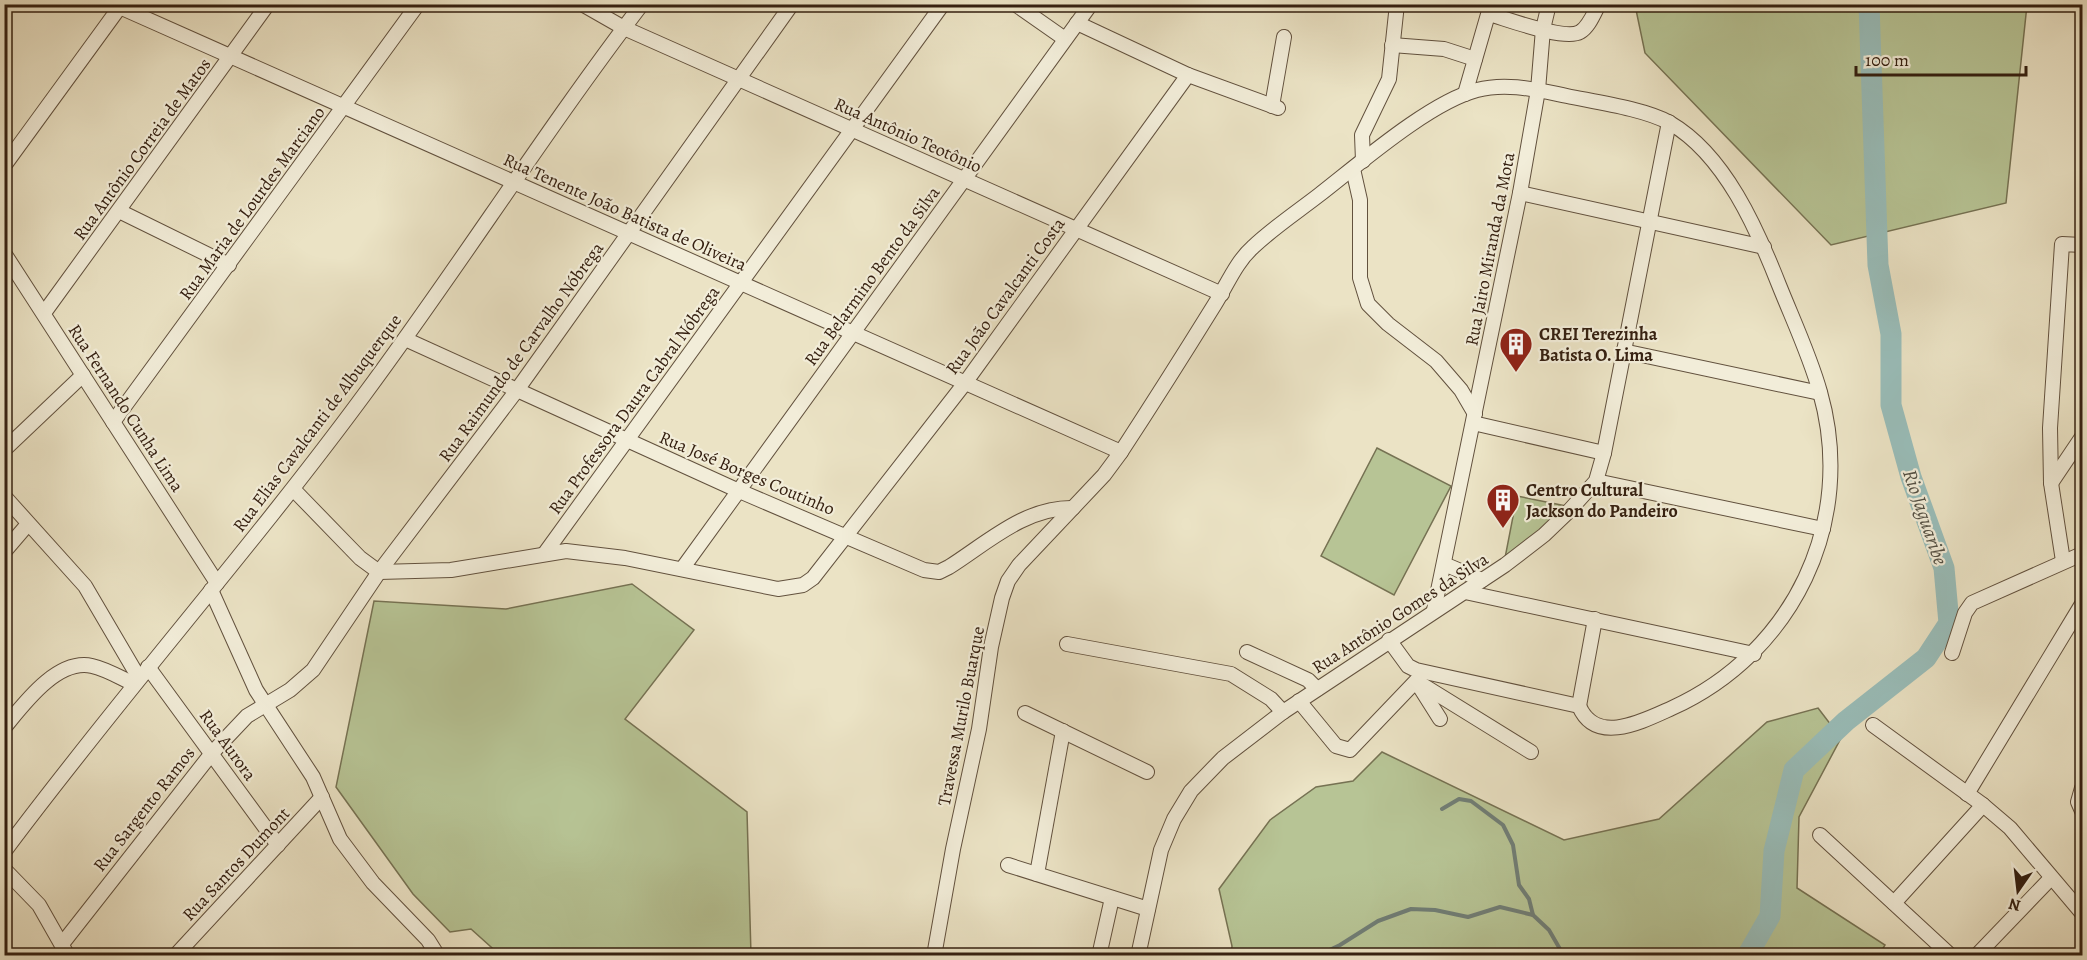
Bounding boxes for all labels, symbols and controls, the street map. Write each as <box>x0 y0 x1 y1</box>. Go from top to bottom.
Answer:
scale bar <box>1856 39 2026 77</box>
text: 100 m <box>1865 48 1909 72</box>
street label: Rua Antônio Correia de Matos <box>68 53 216 245</box>
street label: Rua Antônio Teotônio <box>830 92 986 178</box>
street label: Rua Maria de Lourdes Marciano <box>174 101 330 305</box>
street label: Rua Tenente João Batista de Oliveira <box>500 147 751 277</box>
street label: Rua Jairo Miranda da Mota <box>1459 150 1521 348</box>
street label: Rua Belarmino Bento da Silva <box>799 181 946 371</box>
street label: Rua João Cavalcanti Costa <box>940 212 1071 379</box>
street label: Rua Raimundo de Carvalho Nóbrega <box>433 237 609 467</box>
street label: Rua Professora Daura Cabral Nóbrega <box>543 280 726 519</box>
street label: Rua Elias Cavalcanti de Albuquerque <box>227 309 407 537</box>
street label: Rua Fernando Cunha Lima <box>63 319 190 497</box>
place label: CREI Terezinha Batista O. Lima <box>1539 322 1658 367</box>
building icon: CREI Terezinha Batista O. Lima <box>1498 326 1534 373</box>
street label: Rua José Borges Coutinho <box>656 425 838 521</box>
water label: Rio Jaguaribe <box>1896 466 1954 568</box>
place label: Centro Cultural Jackson do Pandeiro <box>1526 478 1678 523</box>
building icon: Centro Cultural Jackson do Pandeiro <box>1485 482 1521 529</box>
street label: Rua Antônio Gomes da Silva <box>1307 547 1493 679</box>
street label: Travessa Murilo Buarque <box>932 624 990 808</box>
street label: Rua Aurora <box>194 704 262 786</box>
street label: Rua Sargento Ramos <box>88 742 200 876</box>
street label: Rua Santos Dumont <box>177 802 295 926</box>
north arrow <box>1988 861 2048 921</box>
text: N <box>2006 892 2023 917</box>

